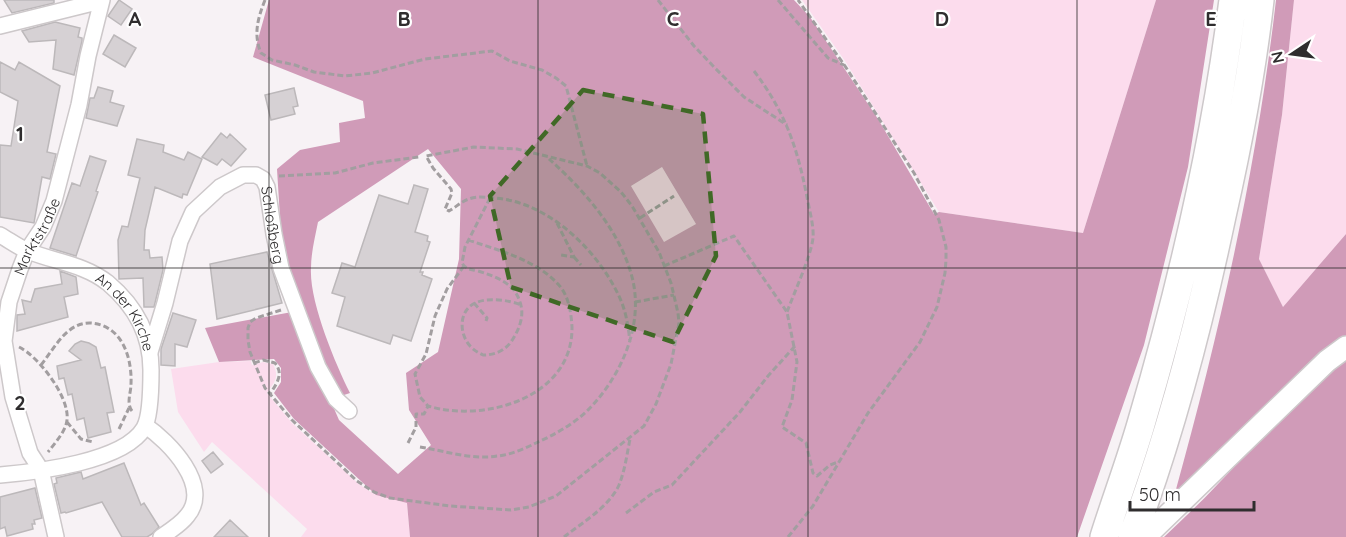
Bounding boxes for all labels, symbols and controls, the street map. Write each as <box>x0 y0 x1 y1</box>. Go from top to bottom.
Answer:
text: A <box>129 6 142 31</box>
text: B <box>397 6 411 31</box>
text: C <box>667 6 680 31</box>
text: D <box>935 6 949 31</box>
text: E <box>1205 6 1217 31</box>
north arrow <box>1262 24 1322 84</box>
text: N <box>1266 49 1288 65</box>
text: 1 <box>16 121 24 146</box>
street label: Schloßberg <box>257 185 289 266</box>
street label: Marktstraße <box>9 195 64 278</box>
street label: An der Kirche <box>92 268 159 353</box>
text: 2 <box>14 390 26 415</box>
scale bar <box>1130 474 1254 512</box>
text: 50 m <box>1139 483 1181 506</box>

